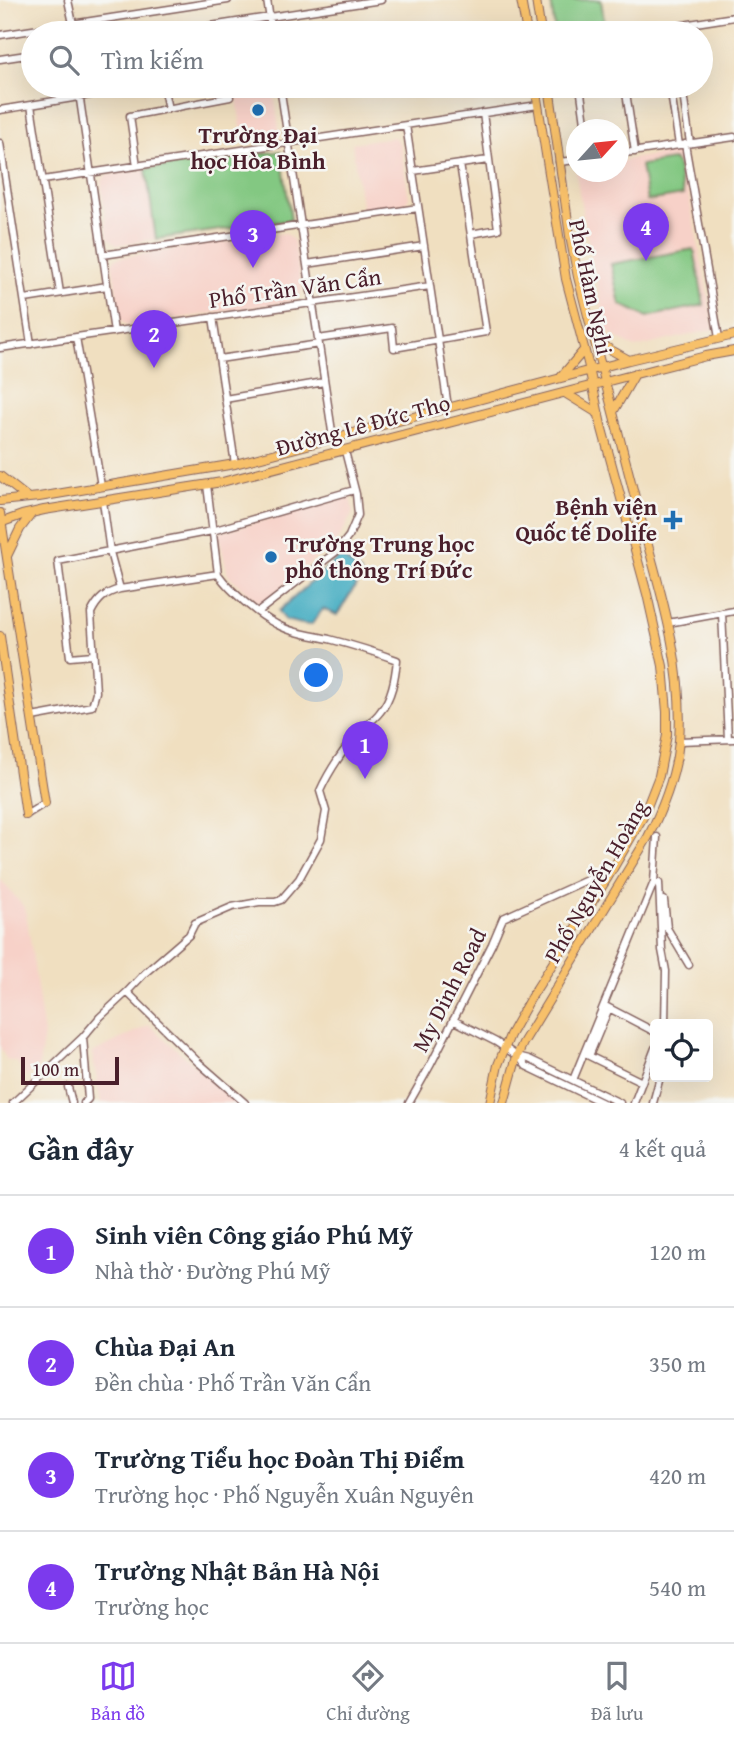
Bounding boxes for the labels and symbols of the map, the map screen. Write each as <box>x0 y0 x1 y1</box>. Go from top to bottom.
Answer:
marker: Trường Đại học Hòa Bình <box>250 102 266 118</box>
place label: Trường Đại học Hòa Bình <box>190 118 326 177</box>
north arrow <box>566 119 629 182</box>
pin: 4 <box>623 203 669 261</box>
pin: 3 <box>230 210 276 268</box>
street label: Phố Hàm Nghi <box>561 216 622 358</box>
street label: Phố Trần Văn Cẩn <box>207 259 383 316</box>
pin: 2 <box>131 310 177 368</box>
street label: Đường Lê Đức Thọ <box>272 385 454 464</box>
place label: Bệnh viện Quốc tế Dolife <box>516 490 657 549</box>
marker: Bệnh viện Quốc tế Dolife <box>663 510 683 530</box>
place label: Trường Trung học phổ thông Trí Đức <box>285 527 475 586</box>
marker: Trường Trung học phổ thông Trí Đức <box>263 549 279 565</box>
your location <box>299 658 333 692</box>
pin: 1 <box>342 721 388 779</box>
street label: Phố Nguyễn Hoàng <box>535 793 656 968</box>
street label: My Dinh Road <box>403 922 494 1057</box>
scale bar <box>21 1054 119 1086</box>

